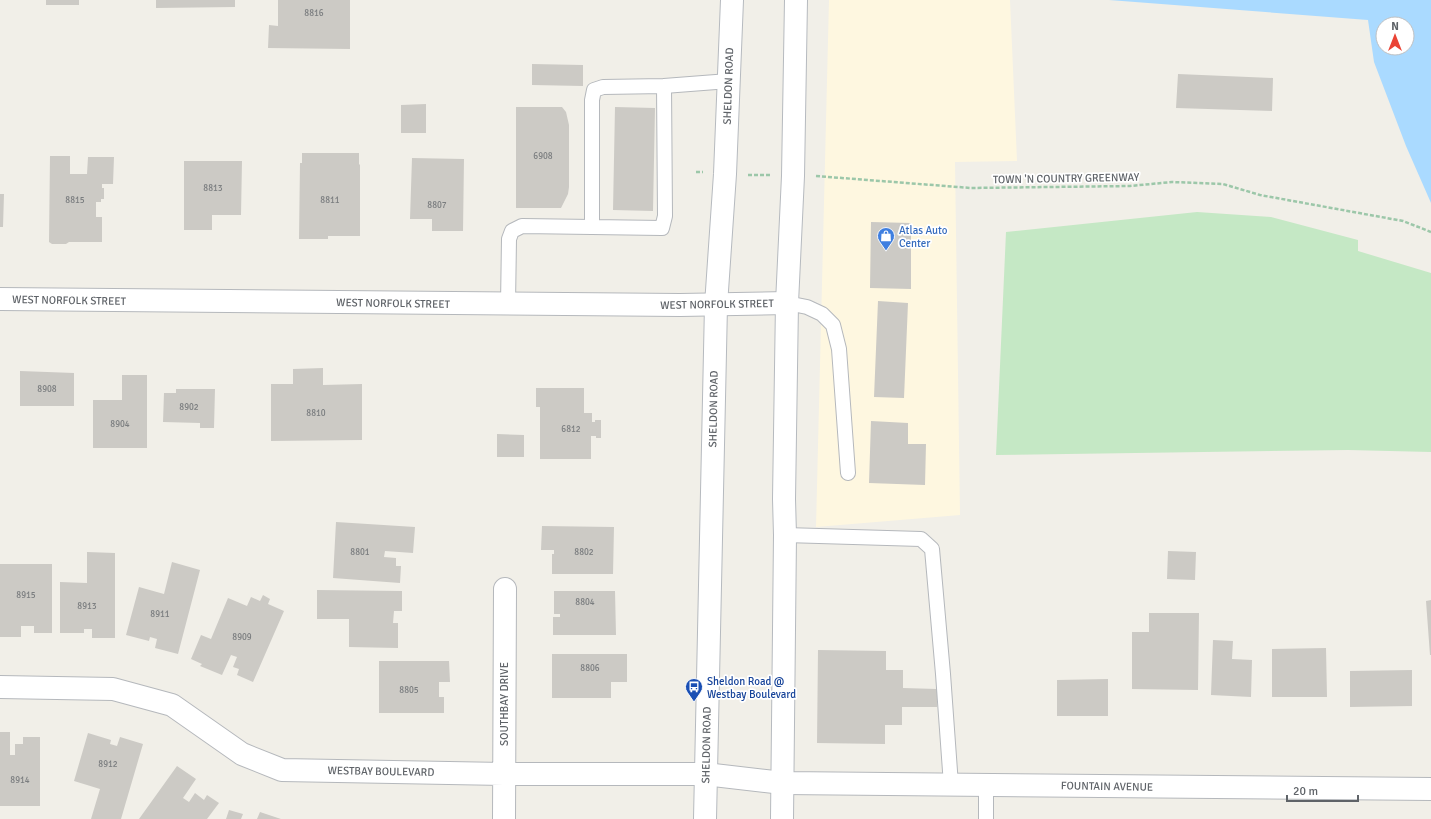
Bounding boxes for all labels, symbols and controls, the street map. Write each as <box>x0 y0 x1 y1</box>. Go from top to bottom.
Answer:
house number: 8816 <box>304 8 324 19</box>
north arrow <box>1375 16 1415 56</box>
text: N <box>1391 20 1399 33</box>
street label: SHELDON ROAD <box>721 47 736 125</box>
house number: 6908 <box>533 151 553 162</box>
street label: TOWN 'N COUNTRY GREENWAY <box>993 171 1140 186</box>
house number: 8813 <box>203 183 223 194</box>
house number: 8815 <box>65 195 85 206</box>
house number: 8811 <box>320 195 340 206</box>
house number: 8807 <box>427 200 447 211</box>
place label: Atlas Auto Center <box>899 224 948 250</box>
shop icon: Atlas Auto Center <box>876 226 896 251</box>
street label: WEST NORFOLK STREET <box>12 293 127 308</box>
street label: WEST NORFOLK STREET <box>336 296 451 311</box>
street label: WEST NORFOLK STREET <box>660 297 775 312</box>
street label: SHELDON ROAD <box>706 370 721 448</box>
house number: 8908 <box>37 384 57 395</box>
house number: 8902 <box>179 402 199 413</box>
house number: 8810 <box>306 408 326 419</box>
house number: 8904 <box>110 419 130 430</box>
house number: 6812 <box>561 424 581 435</box>
house number: 8801 <box>350 547 370 558</box>
house number: 8802 <box>574 547 594 558</box>
house number: 8915 <box>16 590 36 601</box>
house number: 8804 <box>575 597 595 608</box>
house number: 8913 <box>77 601 97 612</box>
house number: 8911 <box>150 609 170 620</box>
house number: 8909 <box>232 632 252 643</box>
street label: SOUTHBAY DRIVE <box>498 662 511 746</box>
house number: 8806 <box>580 663 600 674</box>
place label: Sheldon Road @ Westbay Boulevard <box>707 675 796 701</box>
bus stop icon: Sheldon Road @ Westbay Boulevard <box>684 677 704 702</box>
house number: 8805 <box>399 685 419 696</box>
street label: SHELDON ROAD <box>699 706 714 784</box>
house number: 8912 <box>98 759 118 770</box>
street label: WESTBAY BOULEVARD <box>327 764 435 779</box>
house number: 8914 <box>10 775 30 786</box>
scale bar <box>1287 777 1358 803</box>
street label: FOUNTAIN AVENUE <box>1061 779 1153 794</box>
text: 20 m <box>1293 784 1318 799</box>

